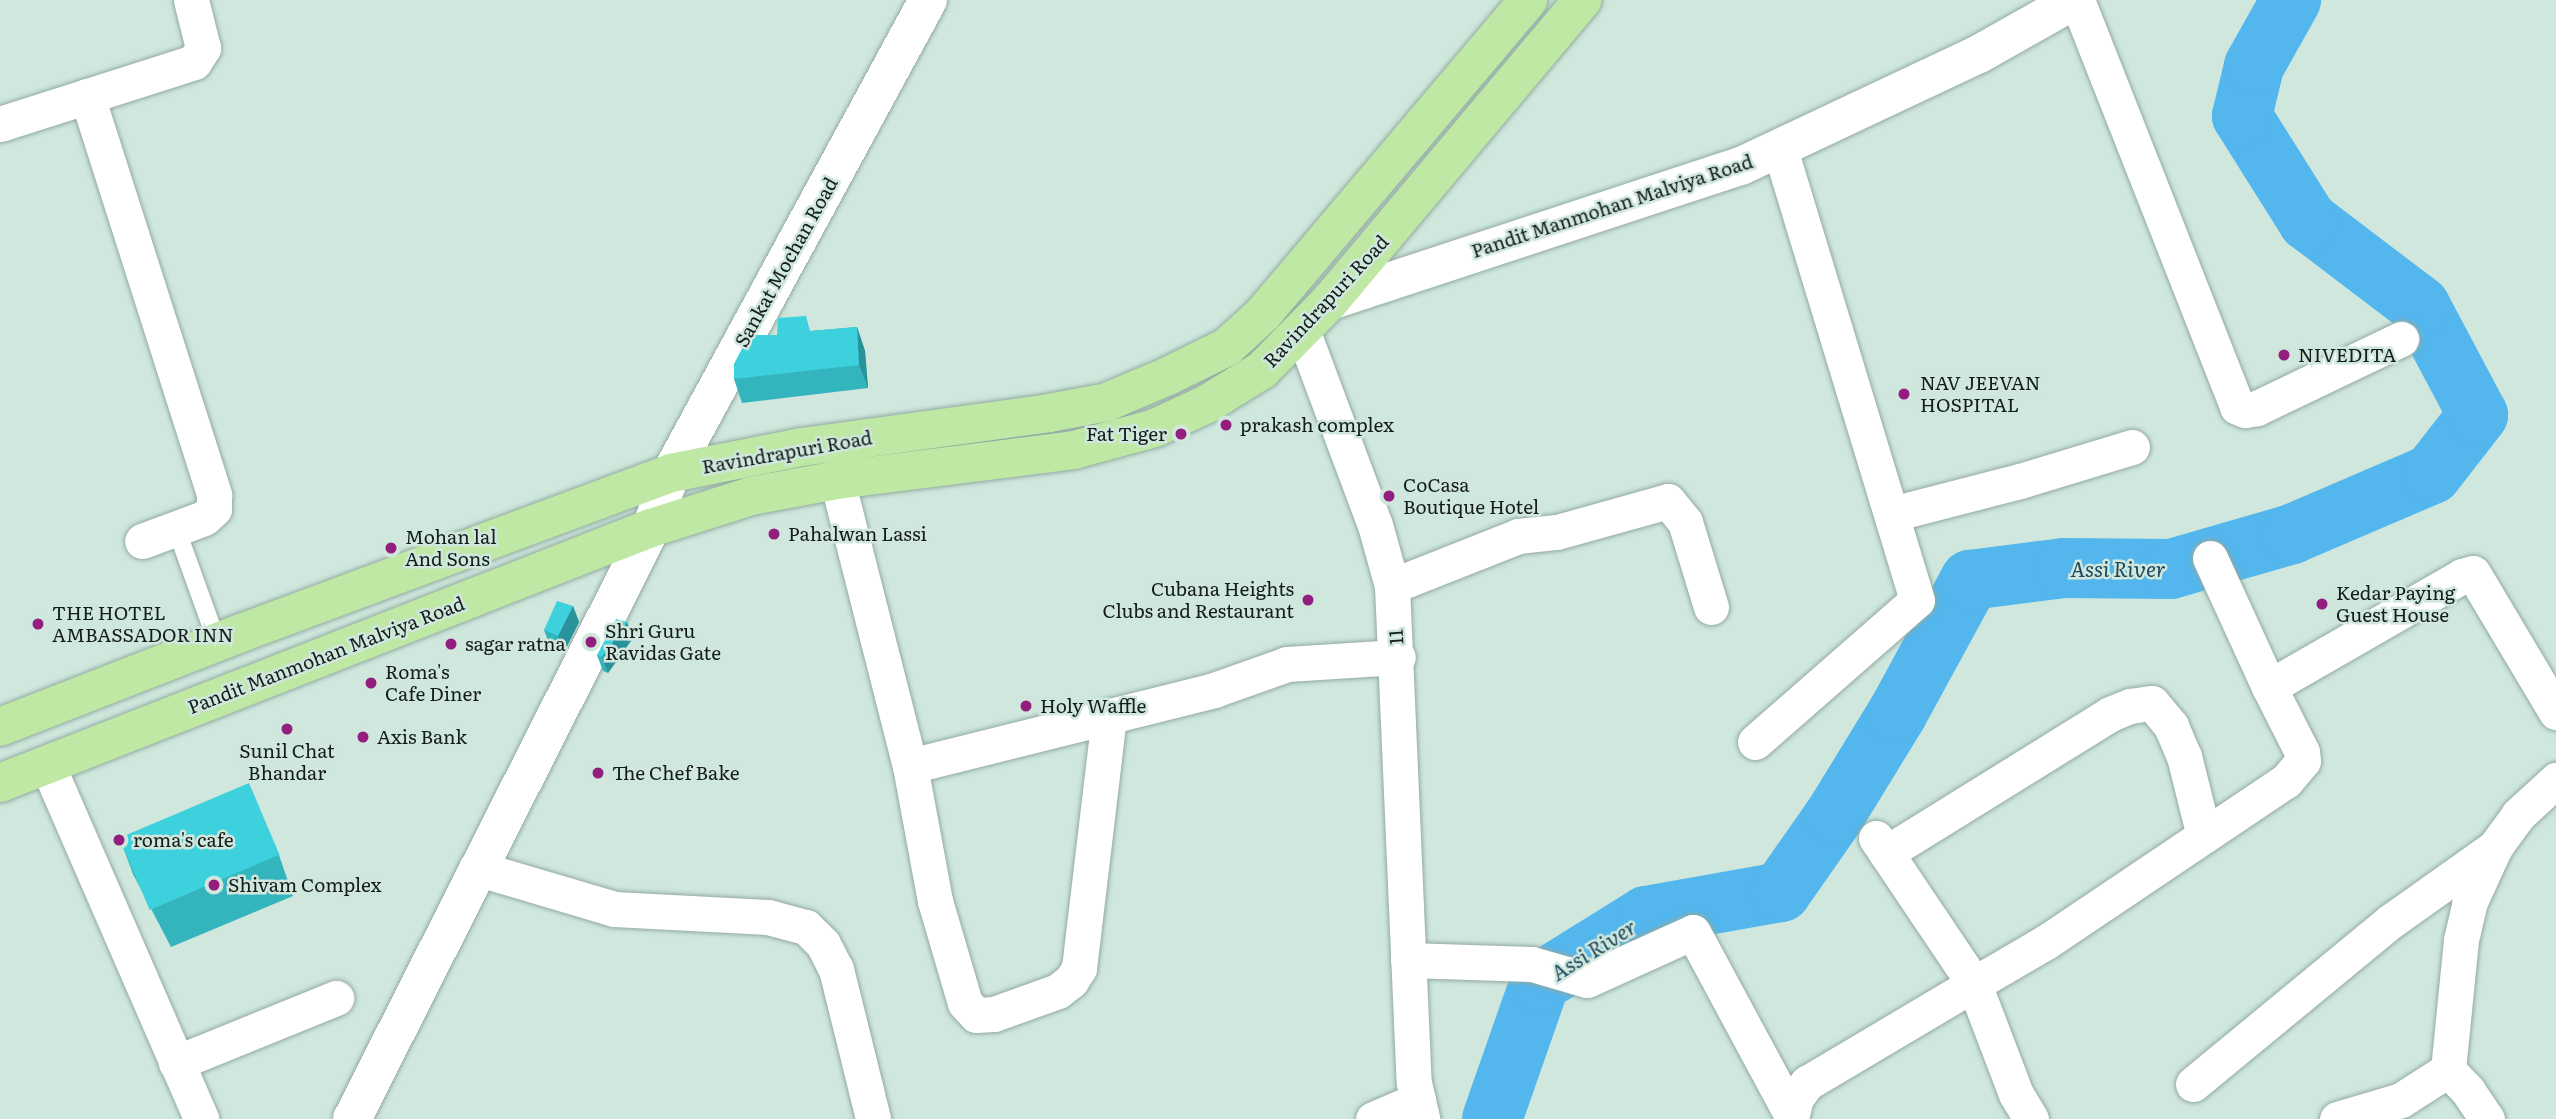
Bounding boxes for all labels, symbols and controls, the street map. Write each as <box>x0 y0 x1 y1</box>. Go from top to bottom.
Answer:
street label: Pandit Manmohan Malviya Road <box>1468 150 1756 262</box>
street label: Sankat Mochan Road <box>730 173 842 351</box>
street label: Ravindrapuri Road <box>1259 230 1393 372</box>
place label: NIVEDITA <box>2298 344 2396 366</box>
marker: NIVEDITA <box>2276 347 2292 363</box>
place label: NAV JEEVAN HOSPITAL <box>1920 372 2041 416</box>
marker: NAV JEEVAN HOSPITAL <box>1894 384 1914 404</box>
place label: prakash complex <box>1240 414 1394 436</box>
marker: prakash complex <box>1218 417 1234 433</box>
place label: Fat Tiger <box>1086 423 1167 445</box>
street label: Ravindrapuri Road <box>700 426 874 478</box>
marker: Fat Tiger <box>1173 426 1189 442</box>
place label: CoCasa Boutique Hotel <box>1403 474 1539 518</box>
marker: CoCasa Boutique Hotel <box>1381 488 1397 504</box>
place label: Pahalwan Lassi <box>788 523 927 545</box>
place label: Mohan lal And Sons <box>405 526 497 570</box>
marker: Pahalwan Lassi <box>766 526 782 542</box>
marker: Mohan lal And Sons <box>383 540 399 556</box>
water label: Assi River <box>2070 555 2166 581</box>
place label: Cubana Heights Clubs and Restaurant <box>1102 578 1294 622</box>
place label: Kedar Paying Guest House <box>2336 582 2455 626</box>
street label: Pandit Manmohan Malviya Road <box>184 592 468 718</box>
marker: Cubana Heights Clubs and Restaurant <box>1300 592 1316 608</box>
marker: Kedar Paying Guest House <box>2314 596 2330 612</box>
place label: THE HOTEL AMBASSADOR INN <box>52 602 234 646</box>
marker: THE HOTEL AMBASSADOR INN <box>30 616 46 632</box>
place label: Shri Guru Ravidas Gate <box>605 620 721 664</box>
street label: 11 <box>1384 628 1408 646</box>
place label: sagar ratna <box>465 633 566 655</box>
marker: Shri Guru Ravidas Gate <box>583 634 599 650</box>
marker: sagar ratna <box>443 636 459 652</box>
place label: Roma's Cafe Diner <box>385 661 481 705</box>
marker: Roma's Cafe Diner <box>363 675 379 691</box>
place label: Holy Waffle <box>1040 695 1146 717</box>
marker: Holy Waffle <box>1018 698 1034 714</box>
marker: Sunil Chat Bhandar <box>279 721 295 737</box>
place label: Axis Bank <box>377 726 467 748</box>
marker: Axis Bank <box>355 729 371 745</box>
place label: Sunil Chat Bhandar <box>239 740 335 784</box>
place label: The Chef Bake <box>612 762 740 784</box>
marker: The Chef Bake <box>590 765 606 781</box>
place label: roma's cafe <box>133 829 234 851</box>
marker: roma's cafe <box>111 832 127 848</box>
place label: Shivam Complex <box>228 874 382 896</box>
marker: Shivam Complex <box>206 877 222 893</box>
water label: Assi River <box>1546 913 1640 985</box>

